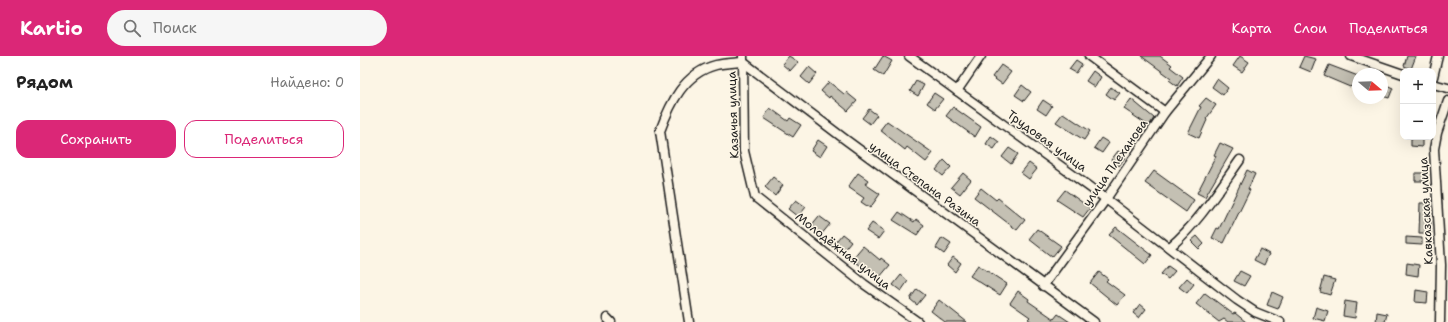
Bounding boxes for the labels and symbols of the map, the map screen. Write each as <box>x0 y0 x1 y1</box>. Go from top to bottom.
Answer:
north arrow <box>1352 68 1388 104</box>
street label: Казачья улица <box>723 70 743 159</box>
street label: Трудовая улица <box>1004 107 1091 176</box>
street label: улица Плеханова <box>1079 116 1152 210</box>
street label: улица Степана Разина <box>866 138 985 230</box>
street label: Кавказская улица <box>1415 156 1437 265</box>
street label: Молодёжная улица <box>792 209 894 294</box>

